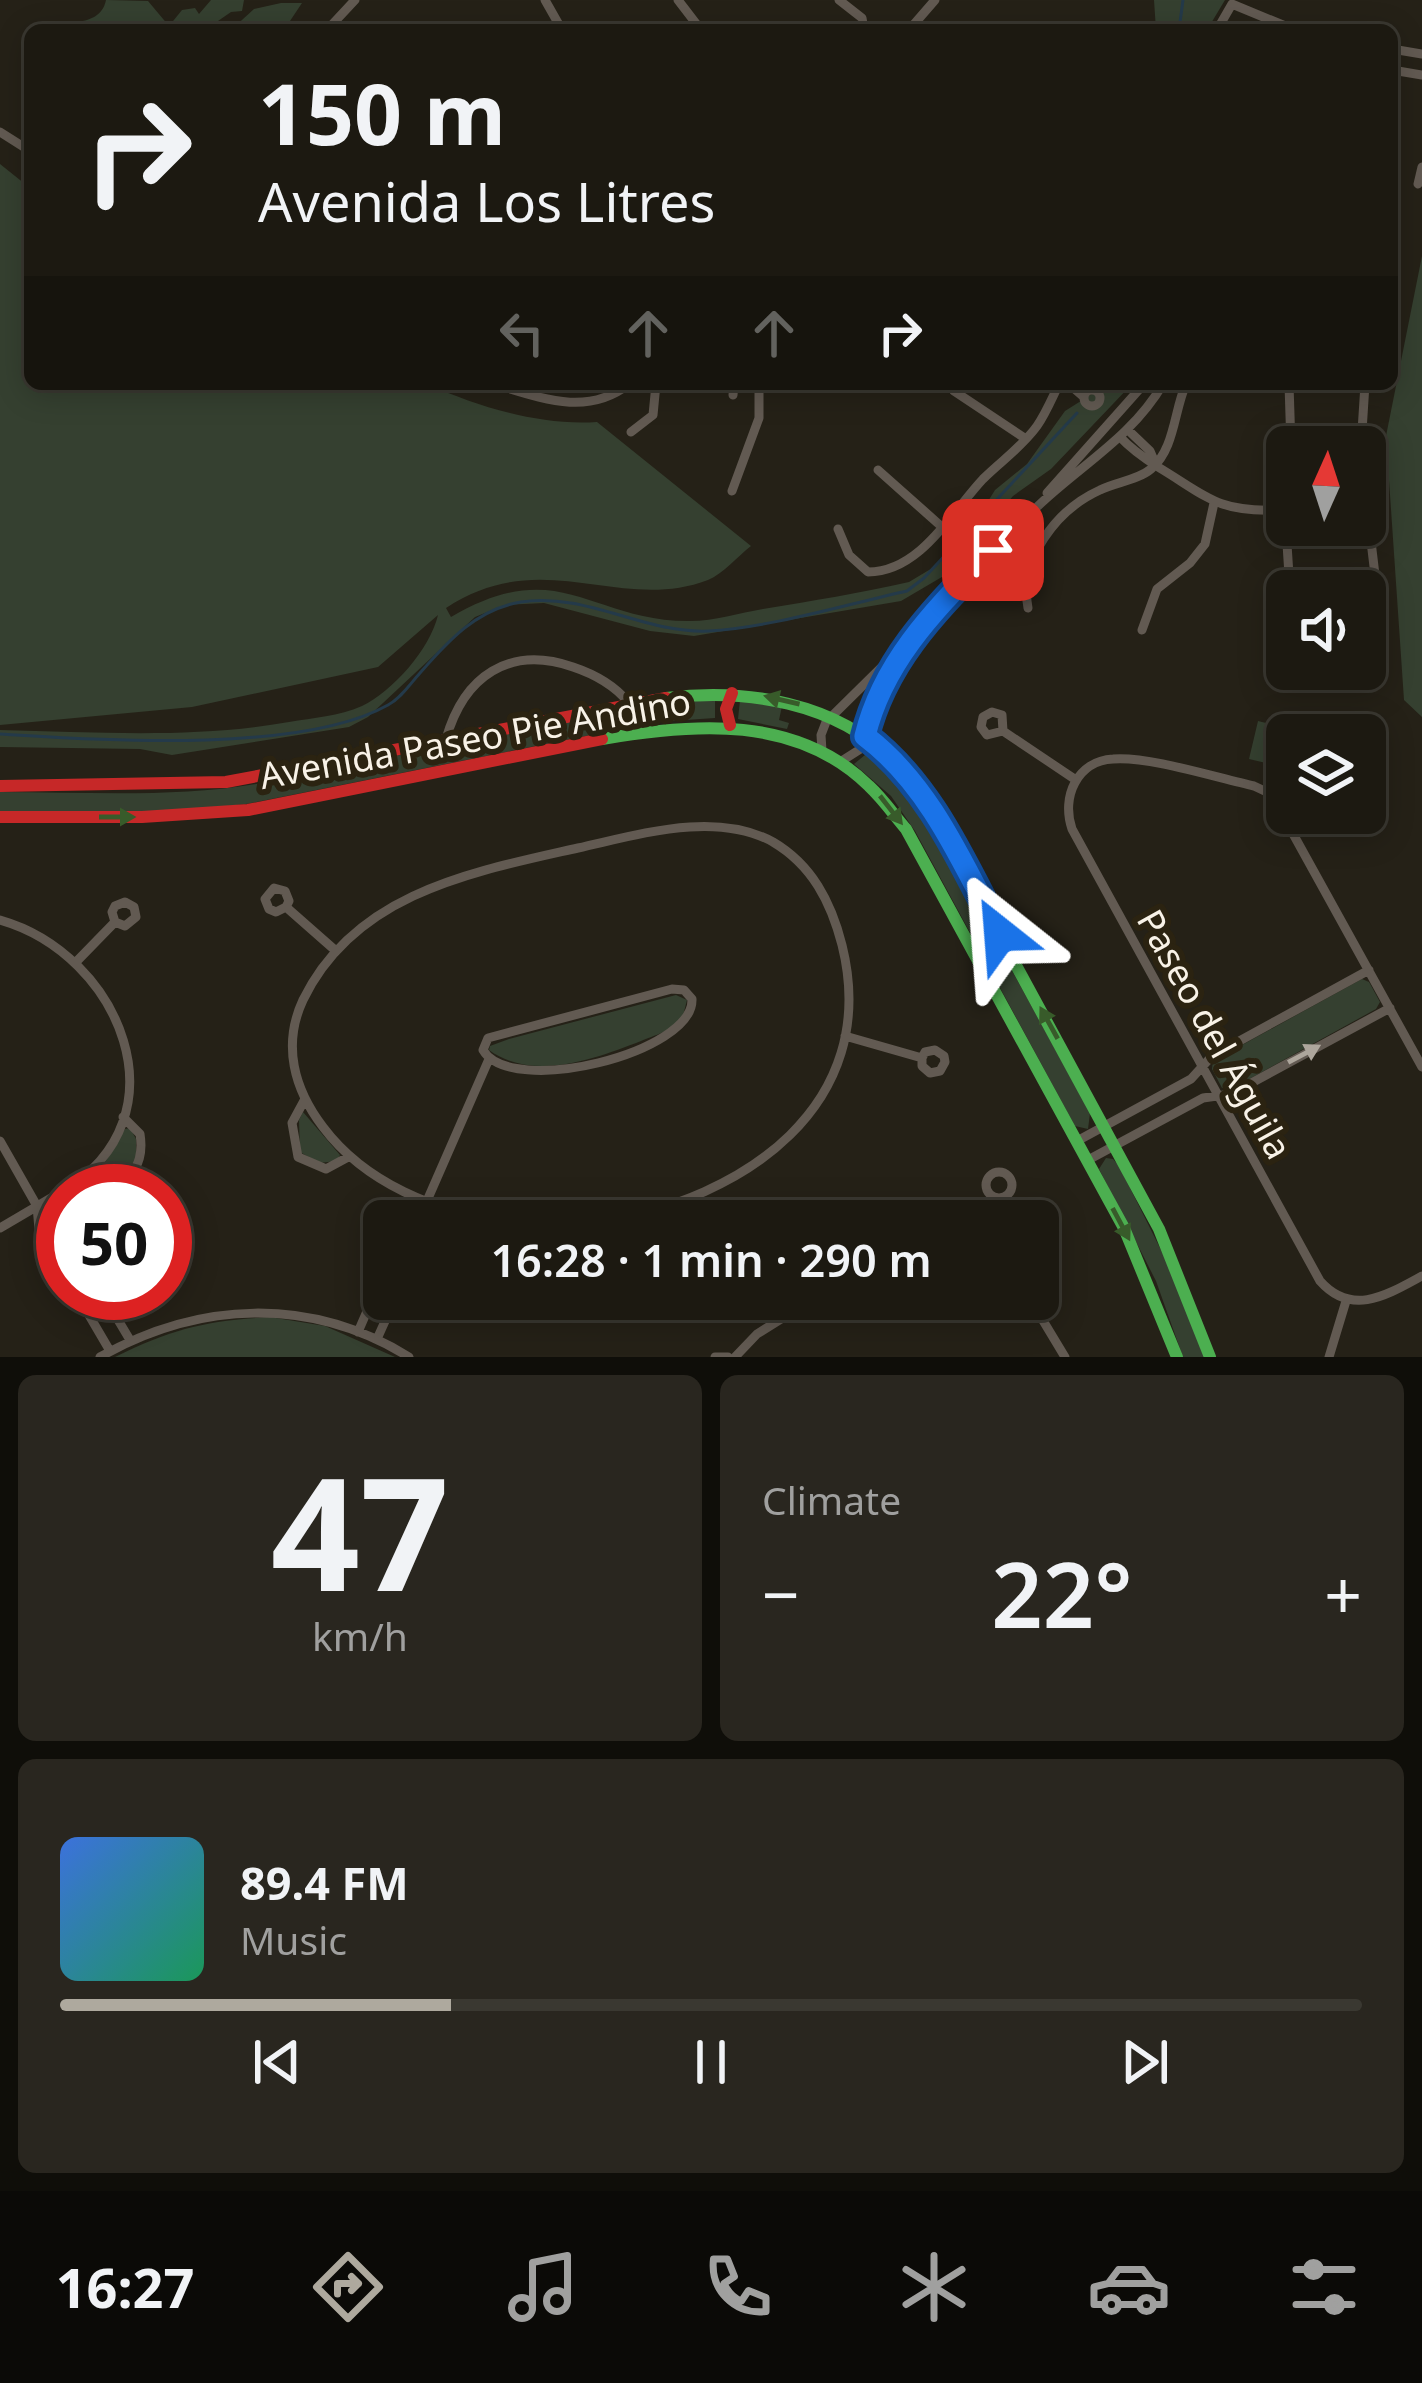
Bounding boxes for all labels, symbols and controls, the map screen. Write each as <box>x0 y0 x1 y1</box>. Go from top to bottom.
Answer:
text: 150 m <box>258 55 506 170</box>
icon: right <box>60 72 216 228</box>
text: Avenida Los Litres <box>258 164 715 238</box>
icon: left <box>489 300 555 366</box>
icon: ahead <box>615 300 681 366</box>
icon: ahead <box>741 300 807 366</box>
icon: right <box>867 300 933 366</box>
north arrow <box>1266 426 1386 546</box>
map controls <box>1266 426 1386 834</box>
pin <box>942 499 1044 601</box>
icon: arrive <box>960 517 1026 583</box>
button: sound <box>1266 570 1386 690</box>
street label: Avenida Paseo Pie Andino <box>256 676 694 800</box>
one-way arrow <box>763 690 801 709</box>
button: layers <box>1266 714 1386 834</box>
one-way arrow <box>878 794 903 825</box>
one-way arrow <box>99 807 137 827</box>
position arrow <box>937 871 1063 997</box>
street label: Paseo del Águila <box>1126 901 1304 1167</box>
one-way arrow <box>1039 1006 1060 1041</box>
one-way arrow <box>1287 1044 1322 1065</box>
speed limit sign: 50 <box>36 1164 192 1320</box>
one-way arrow <box>1110 1206 1131 1241</box>
text: 16:28 · 1 min · 290 m <box>490 1229 932 1290</box>
text: 47 <box>271 1424 449 1637</box>
text: Climate <box>762 1473 901 1526</box>
text: 22° <box>991 1532 1133 1654</box>
text: − <box>762 1548 800 1638</box>
text: + <box>1324 1548 1362 1638</box>
text: km/h <box>312 1609 408 1662</box>
text: 89.4 FM <box>240 1852 409 1913</box>
text: Music <box>240 1913 347 1966</box>
icon: previous <box>244 2029 310 2095</box>
icon: pause <box>678 2029 744 2095</box>
icon: next <box>1112 2029 1178 2095</box>
icon: directions <box>306 2245 390 2329</box>
icon: music <box>501 2245 585 2329</box>
icon: phone <box>696 2245 780 2329</box>
icon: climate <box>892 2245 976 2329</box>
icon: car <box>1087 2245 1171 2329</box>
icon: filters <box>1282 2245 1366 2329</box>
text: 16:27 <box>56 2250 194 2324</box>

